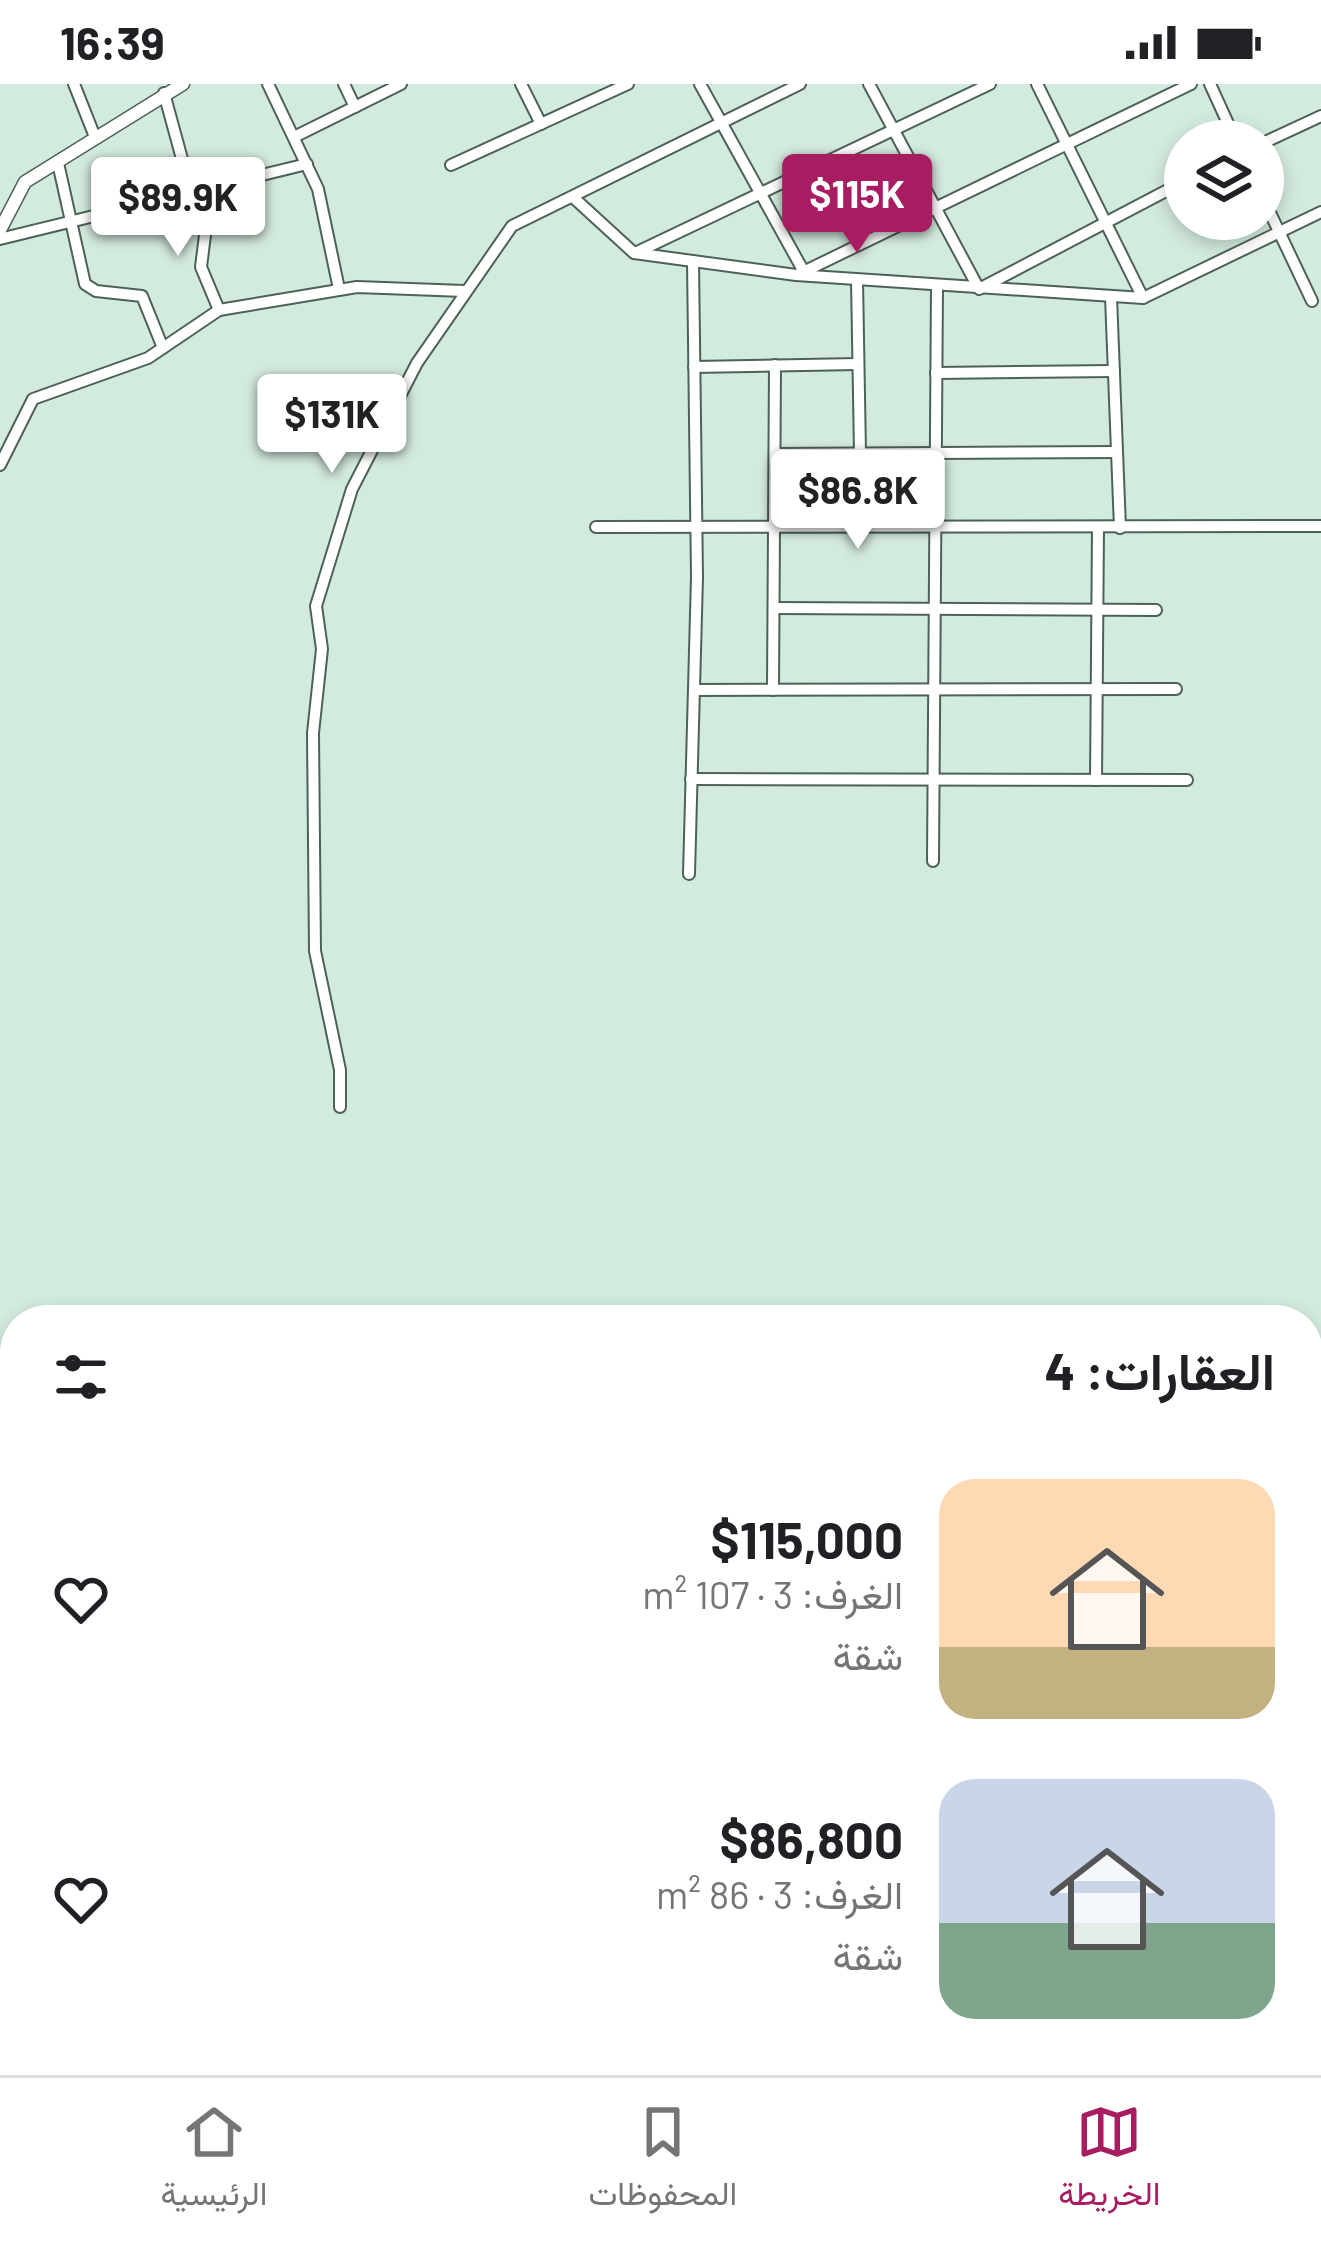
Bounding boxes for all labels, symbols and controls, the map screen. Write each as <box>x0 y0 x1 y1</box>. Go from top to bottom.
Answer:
text: 16:39 <box>60 15 165 69</box>
map controls <box>1164 120 1284 240</box>
button: layers <box>1164 120 1284 240</box>
pin: $115K <box>773 154 941 256</box>
pin: $89.9K <box>80 157 276 259</box>
text: $115K <box>809 169 905 216</box>
text: $89.9K <box>118 172 238 219</box>
pin: $131K <box>248 374 416 476</box>
text: $131K <box>284 389 380 436</box>
pin: $86.8K <box>760 450 956 552</box>
text: $86.8K <box>798 465 918 512</box>
text: العقارات: 4 <box>1044 1339 1275 1400</box>
icon: filters <box>48 1344 114 1410</box>
text: $115,000 <box>710 1508 903 1569</box>
icon: home <box>1035 1527 1179 1671</box>
icon: heart <box>48 1566 114 1632</box>
text: الغرف: 3 · 107 m² <box>642 1570 903 1617</box>
text: شقة <box>833 1631 903 1678</box>
text: $86,800 <box>720 1808 903 1869</box>
icon: home <box>1035 1827 1179 1971</box>
icon: heart <box>48 1866 114 1932</box>
text: الغرف: 3 · 86 m² <box>656 1870 903 1917</box>
text: شقة <box>833 1931 903 1978</box>
tab: الرئيسية <box>161 2099 267 2223</box>
tab: المحفوظات <box>588 2099 737 2223</box>
tab: الخريطة <box>1058 2099 1160 2223</box>

